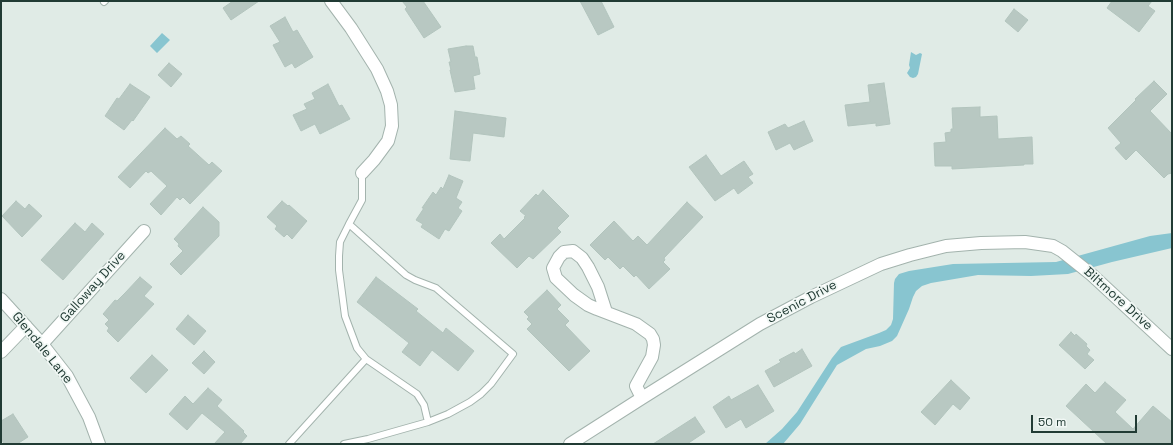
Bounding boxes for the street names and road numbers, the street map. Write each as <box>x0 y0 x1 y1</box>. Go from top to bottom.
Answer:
street label: Galloway Drive <box>57 248 129 326</box>
street label: Biltmore Drive <box>1080 264 1156 334</box>
street label: Scenic Drive <box>764 277 840 327</box>
street label: Glendale Lane <box>8 309 76 387</box>

